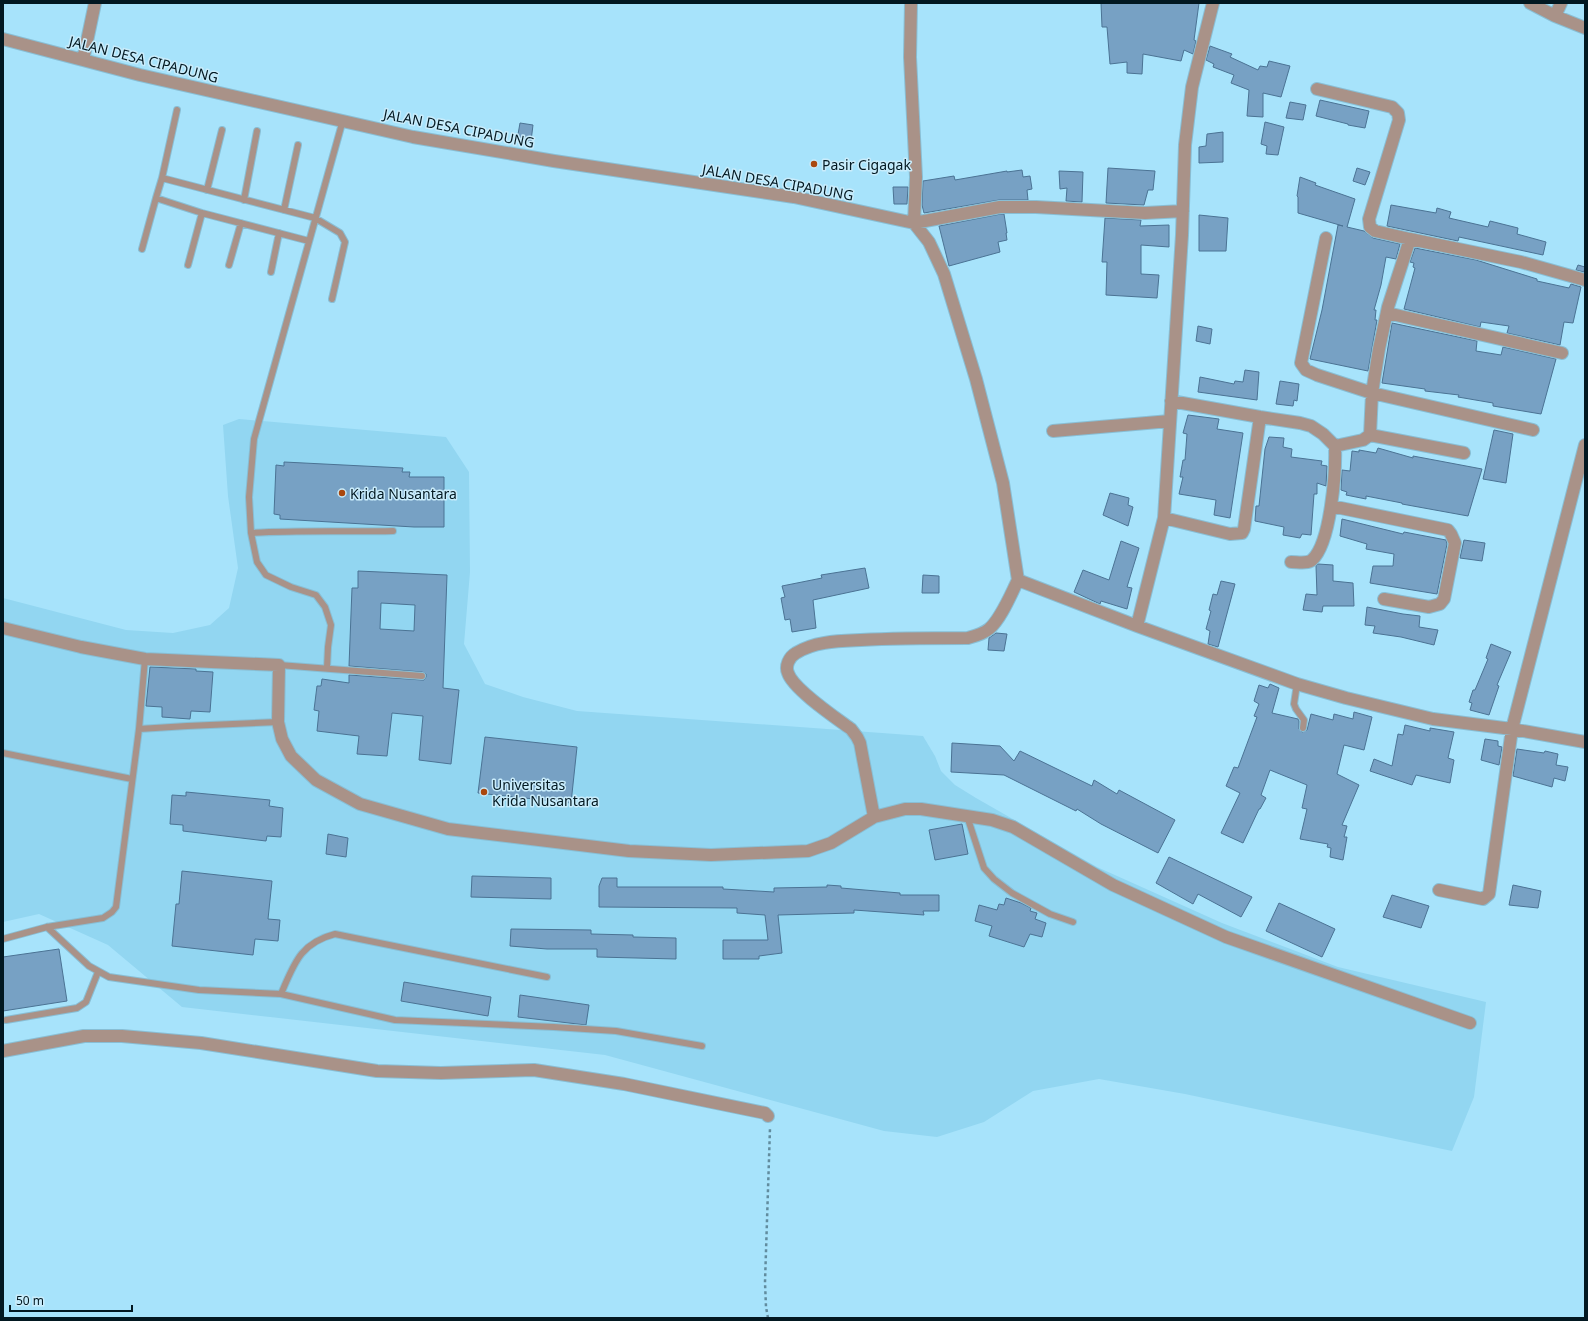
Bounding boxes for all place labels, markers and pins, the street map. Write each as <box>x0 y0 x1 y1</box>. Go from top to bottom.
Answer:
place label: Pasir Cigagak <box>822 155 911 174</box>
marker: Pasir Cigagak <box>809 159 819 169</box>
place label: Krida Nusantara <box>350 484 457 503</box>
marker: Krida Nusantara <box>337 488 347 498</box>
place label: Universitas Krida Nusantara <box>492 775 599 810</box>
marker: Universitas Krida Nusantara <box>479 787 489 797</box>

